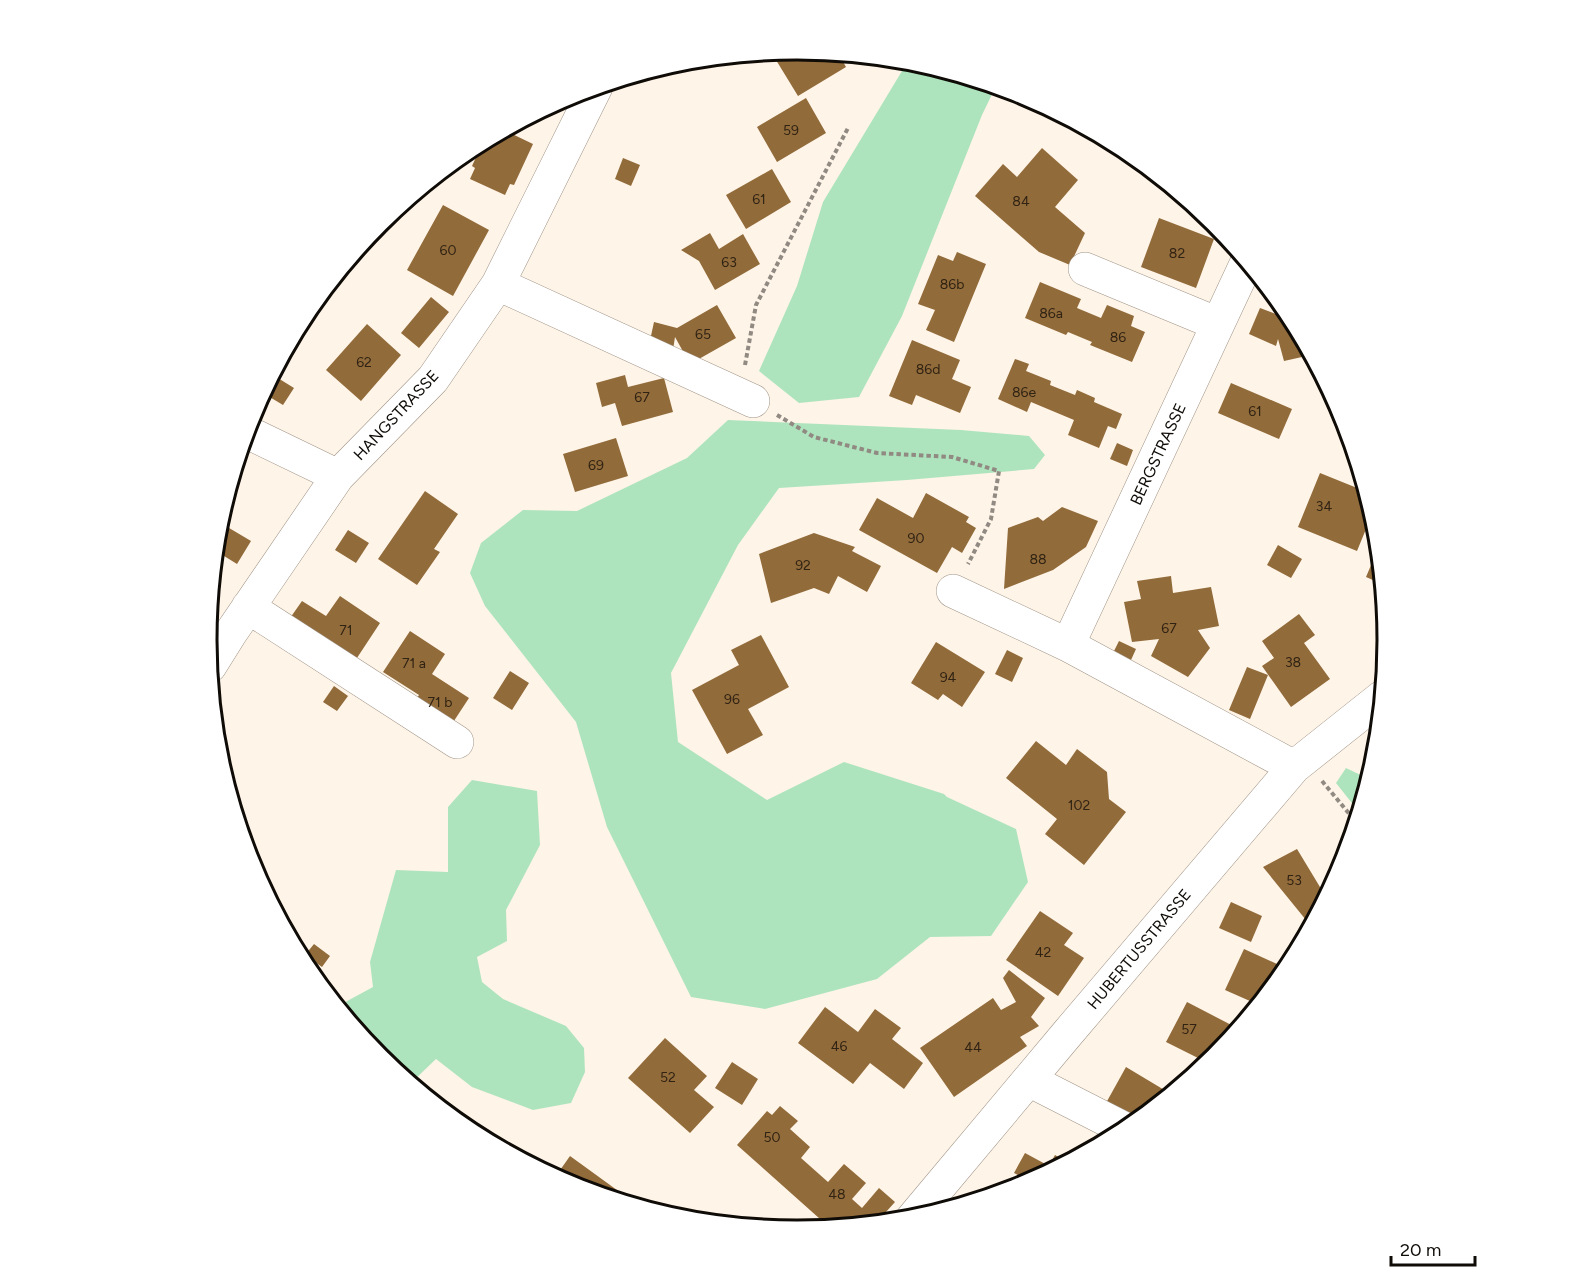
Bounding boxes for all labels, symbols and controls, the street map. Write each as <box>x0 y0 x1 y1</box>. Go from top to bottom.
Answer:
house number: 59 <box>783 122 799 139</box>
house number: 61 <box>752 191 766 208</box>
house number: 84 <box>1012 193 1030 210</box>
house number: 60 <box>440 242 456 259</box>
house number: 82 <box>1169 245 1185 262</box>
house number: 63 <box>721 254 737 271</box>
house number: 86b <box>940 276 964 293</box>
house number: 86a <box>1039 305 1063 322</box>
house number: 65 <box>695 326 711 343</box>
house number: 86 <box>1110 329 1126 346</box>
house number: 62 <box>356 354 372 371</box>
house number: 86d <box>916 361 940 378</box>
street label: HANGSTRASSE <box>349 366 443 464</box>
house number: 86e <box>1012 384 1036 401</box>
house number: 67 <box>634 389 650 406</box>
street label: BERGSTRASSE <box>1126 400 1190 508</box>
house number: 61 <box>1248 403 1262 420</box>
house number: 69 <box>588 457 604 474</box>
house number: 34 <box>1316 498 1332 515</box>
house number: 90 <box>908 530 924 547</box>
house number: 88 <box>1029 551 1047 568</box>
house number: 92 <box>795 557 811 574</box>
house number: 67 <box>1161 620 1177 637</box>
house number: 71 <box>339 622 353 639</box>
house number: 38 <box>1285 654 1301 671</box>
house number: 71 a <box>402 655 426 672</box>
house number: 94 <box>940 669 957 686</box>
house number: 96 <box>724 691 740 708</box>
house number: 71 b <box>428 694 452 711</box>
house number: 102 <box>1068 797 1090 814</box>
house number: 53 <box>1286 872 1302 889</box>
street label: HUBERTUSSTRASSE <box>1083 885 1195 1013</box>
house number: 42 <box>1035 944 1051 961</box>
house number: 57 <box>1181 1021 1197 1038</box>
house number: 46 <box>831 1038 847 1055</box>
house number: 44 <box>964 1039 982 1056</box>
house number: 52 <box>660 1069 676 1086</box>
house number: 50 <box>763 1129 781 1146</box>
house number: 48 <box>828 1186 846 1203</box>
scale bar <box>1391 1229 1475 1267</box>
text: 20 m <box>1400 1239 1441 1261</box>

